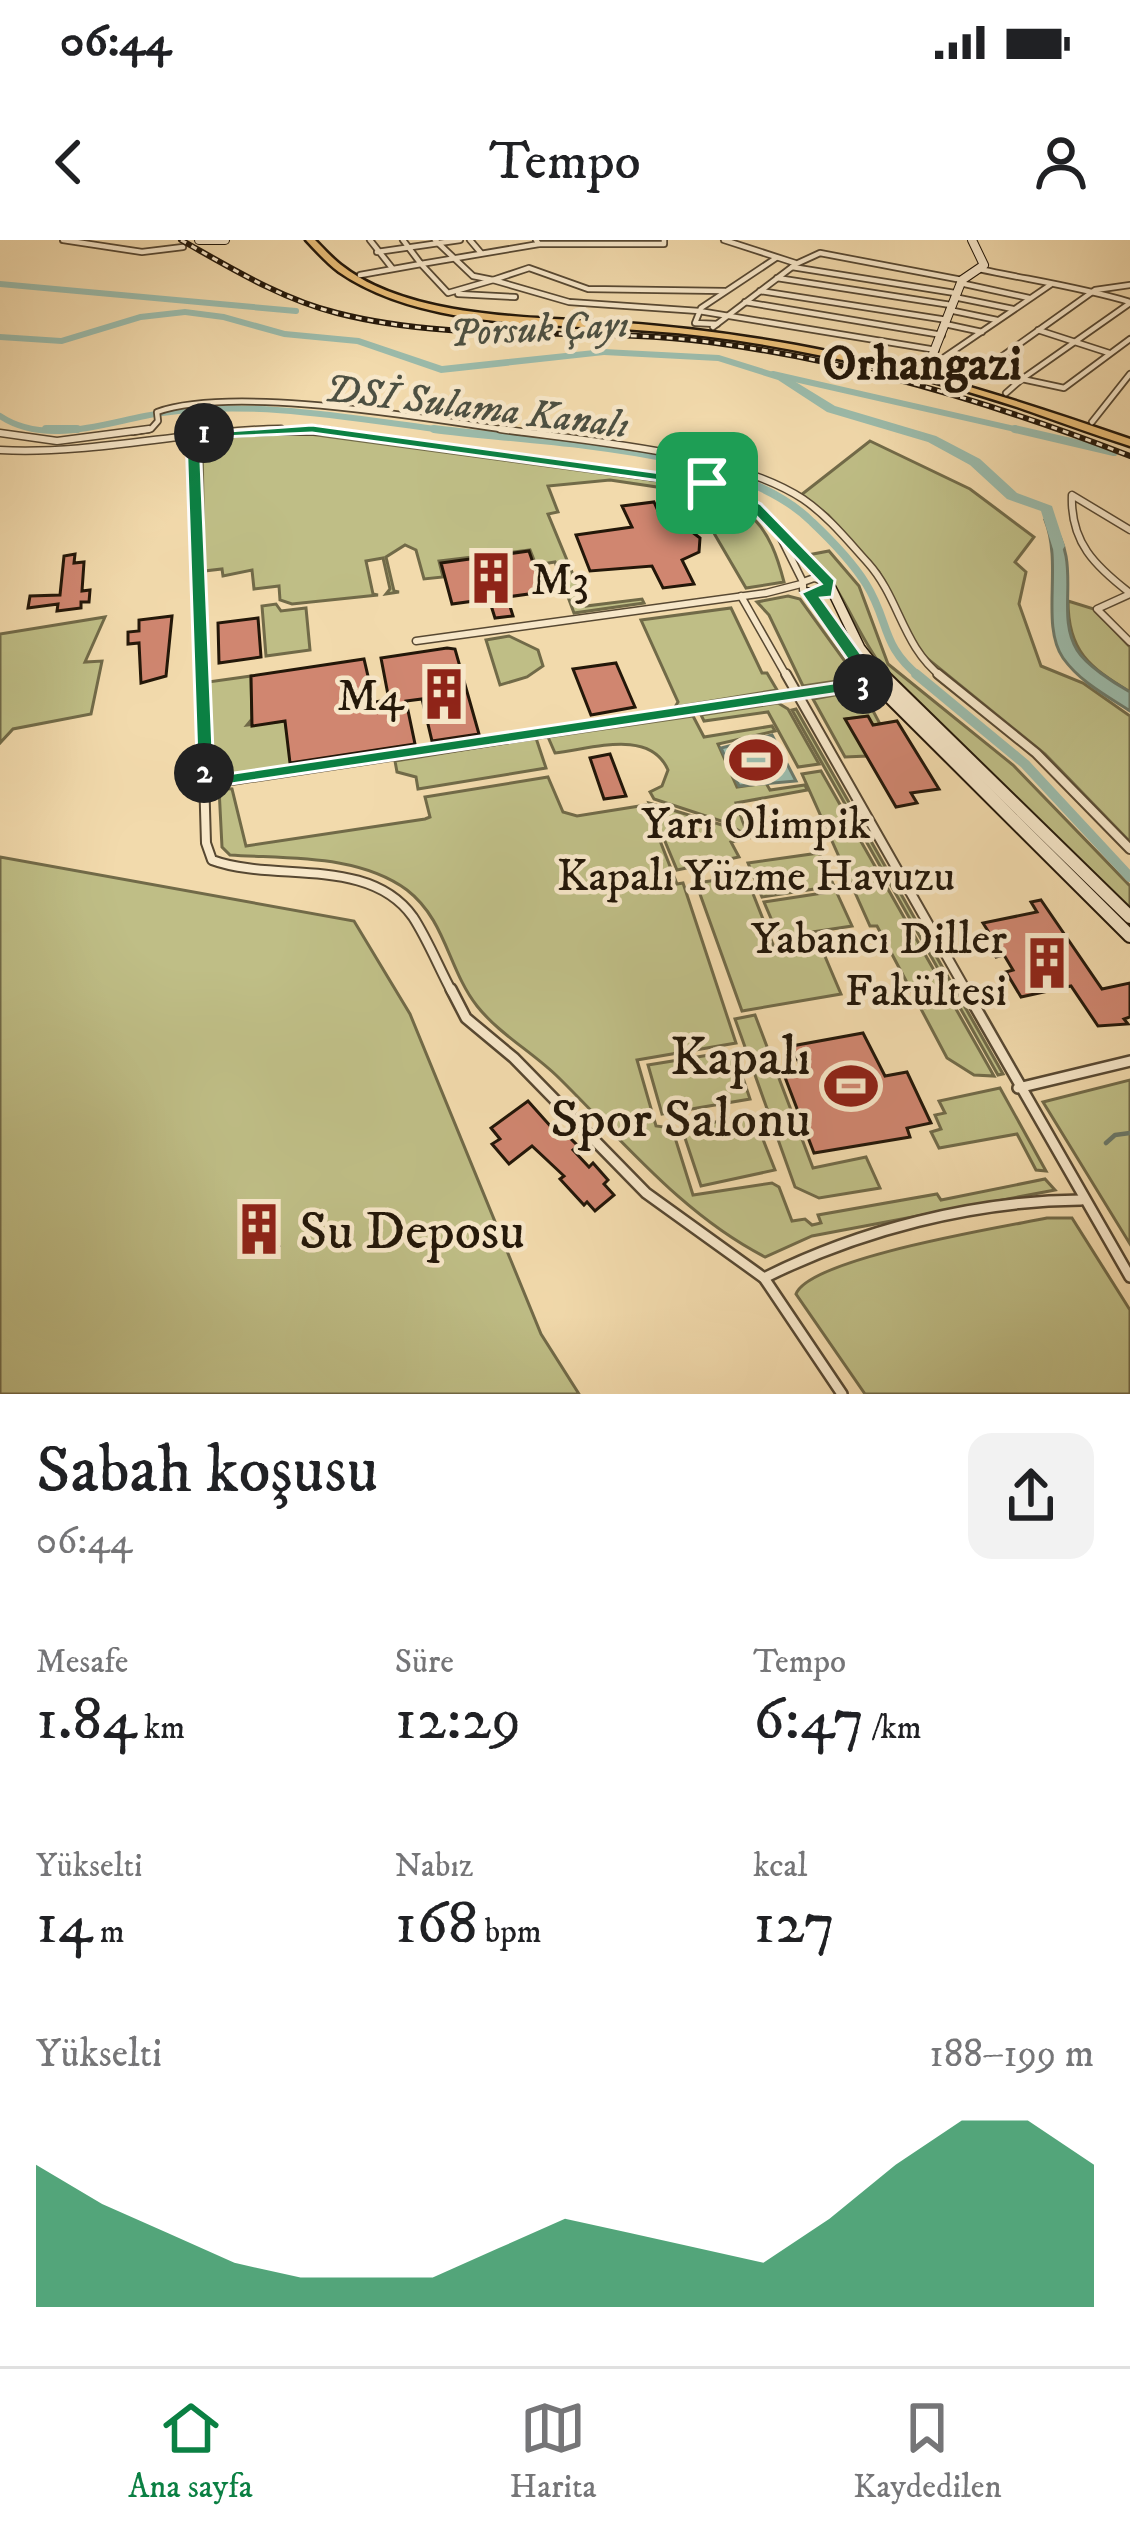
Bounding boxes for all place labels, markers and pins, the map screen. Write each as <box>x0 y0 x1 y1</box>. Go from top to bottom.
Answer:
pin: 1 <box>174 403 234 463</box>
pin <box>656 432 758 534</box>
building icon: M3 <box>462 549 520 607</box>
place label: M3 <box>531 553 589 609</box>
pin: 3 <box>833 654 893 714</box>
building icon: M4 <box>415 665 473 723</box>
place label: M4 <box>337 669 405 725</box>
sports icon: Yarı Olimpik Kapalı Yüzme Havuzu <box>727 731 785 789</box>
pin: 2 <box>174 743 234 803</box>
place label: Yarı Olimpik Kapalı Yüzme Havuzu <box>557 797 955 905</box>
place label: Yabancı Diller Fakültesi <box>751 912 1007 1020</box>
building icon: Yabancı Diller Fakültesi <box>1018 934 1076 992</box>
place label: Kapalı Spor Salonu <box>550 1025 811 1154</box>
sports icon: Kapalı Spor Salonu <box>822 1057 880 1115</box>
place label: Su Deposu <box>299 1199 525 1266</box>
building icon: Su Deposu <box>230 1200 288 1258</box>

